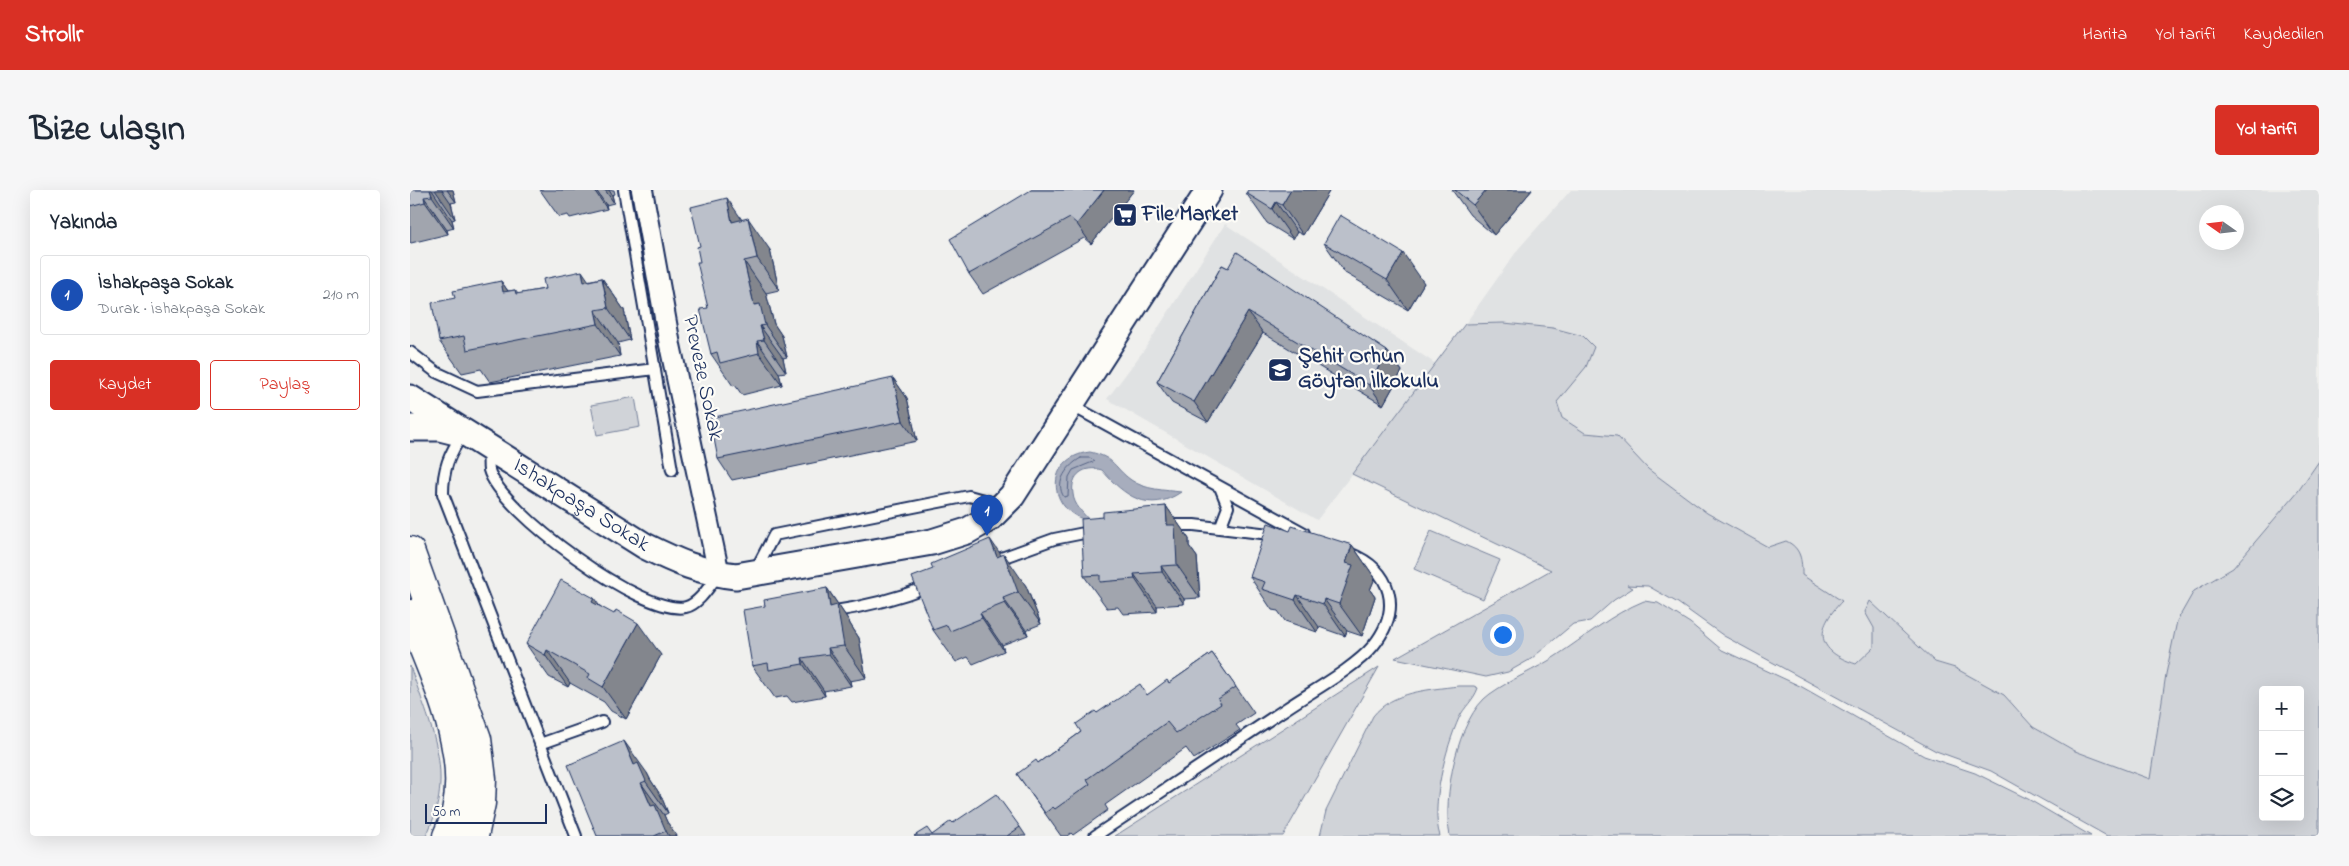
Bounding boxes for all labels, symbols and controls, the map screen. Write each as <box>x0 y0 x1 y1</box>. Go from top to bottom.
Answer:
text: Strollr <box>25 18 83 53</box>
text: Harita <box>2082 22 2127 48</box>
text: Yol tarifi <box>2155 22 2216 48</box>
text: Kaydedilen <box>2244 22 2324 48</box>
text: Bize ulaşın <box>30 105 185 156</box>
button: Yol tarifi <box>2215 105 2319 155</box>
place label: File Market <box>1141 199 1239 231</box>
supermarket icon: File Market <box>1112 202 1138 228</box>
north arrow <box>2199 205 2244 250</box>
text: Yakında <box>50 208 117 238</box>
text: İshakpaşa Sokak <box>98 270 233 297</box>
text: 1 <box>64 283 70 307</box>
text: 210 m <box>323 283 359 307</box>
text: Durak · İshakpaşa Sokak <box>98 297 265 321</box>
street label: Preveze Sokak <box>673 312 731 444</box>
place label: Şehit Orhun Göytan İlkokulu <box>1298 341 1439 399</box>
school or university icon: Şehit Orhun Göytan İlkokulu <box>1267 357 1293 383</box>
button: Kaydet <box>50 360 200 410</box>
button: Paylaş <box>210 360 360 410</box>
street label: İshakpaşa Sokak <box>506 450 656 561</box>
pin: 1 <box>971 495 1003 536</box>
your location <box>1490 622 1516 648</box>
map controls <box>2259 686 2304 821</box>
button: + <box>2259 686 2304 731</box>
button: − <box>2259 731 2304 776</box>
button: layers <box>2259 776 2304 821</box>
scale bar <box>425 801 548 824</box>
text: 50 m <box>432 802 460 823</box>

